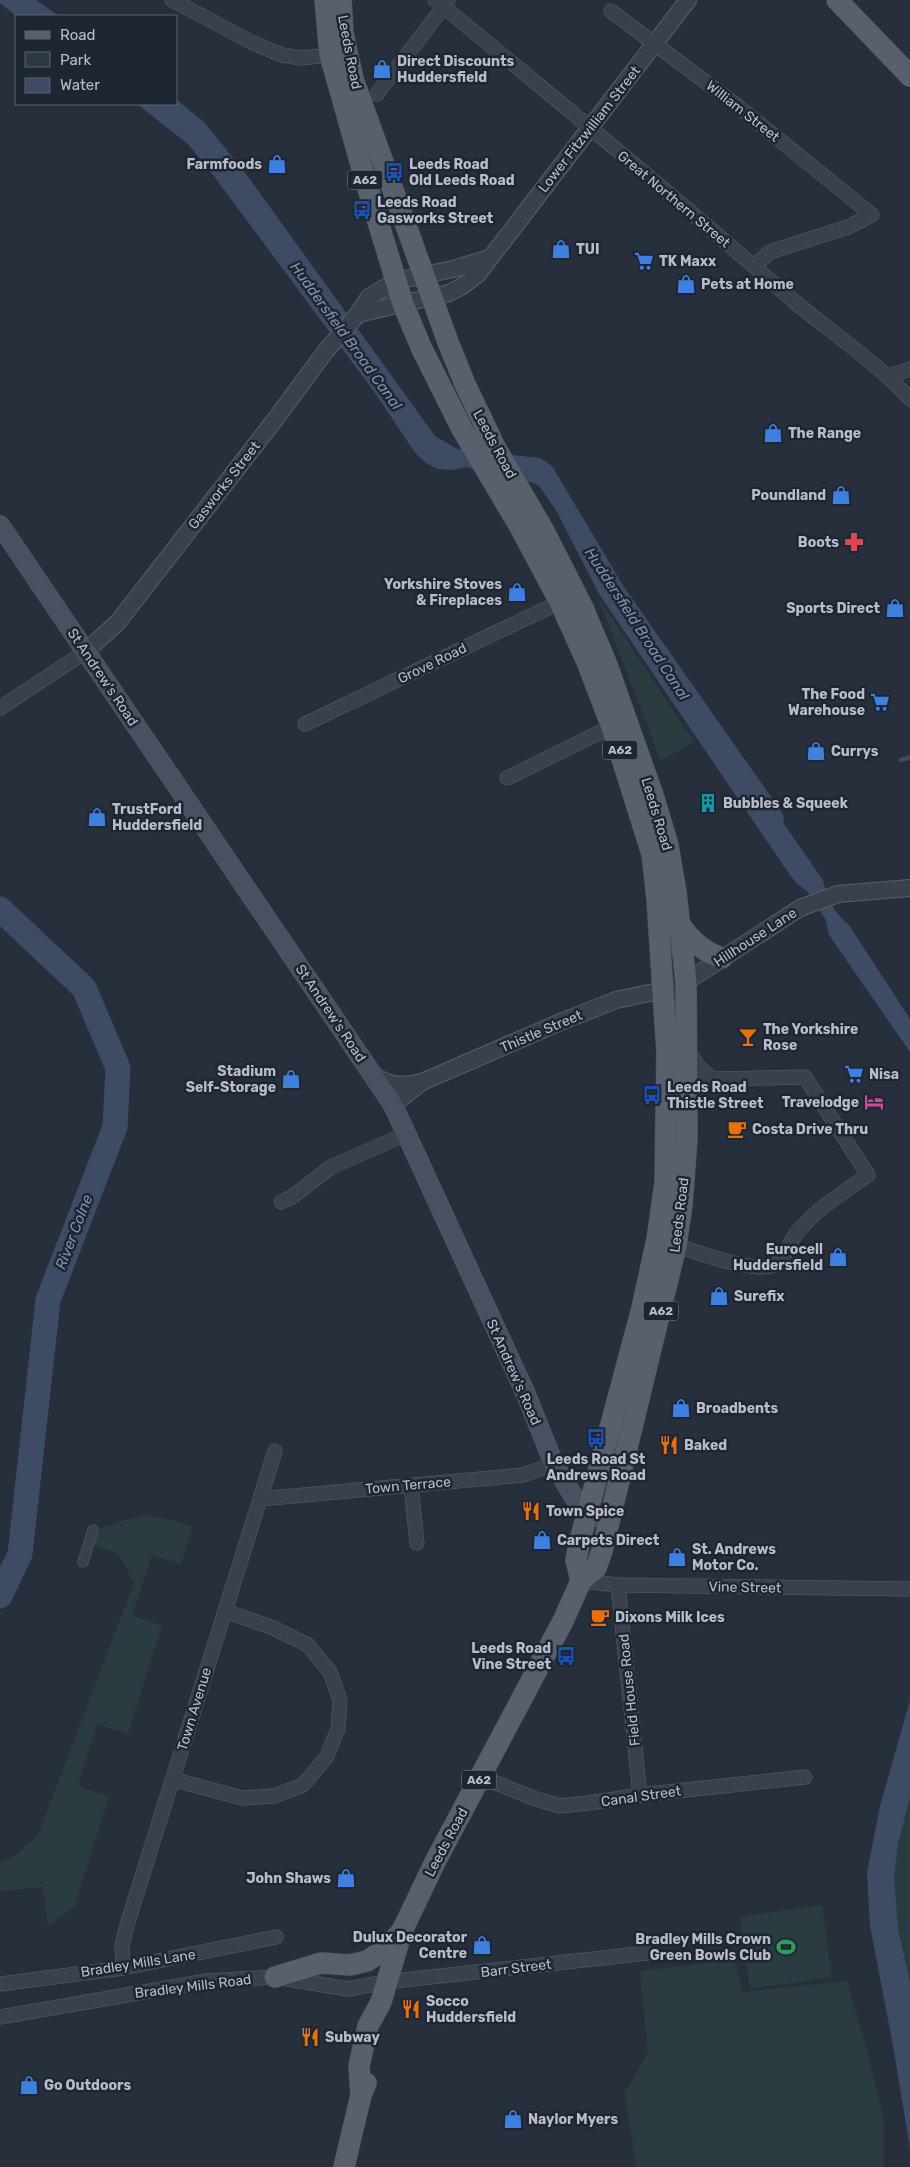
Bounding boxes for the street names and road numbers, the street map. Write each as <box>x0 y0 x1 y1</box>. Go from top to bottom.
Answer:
street label: Leeds Road <box>334 13 365 91</box>
street label: Lower Fitzwilliam Street <box>535 62 644 196</box>
street label: William Street <box>702 77 783 146</box>
street label: Great Northern Street <box>614 147 734 252</box>
road number: A62 <box>348 170 382 190</box>
street label: Leeds Road <box>469 407 520 482</box>
street label: Gasworks Street <box>185 438 264 533</box>
street label: St Andrew's Road <box>64 625 142 729</box>
street label: Grove Road <box>395 639 469 687</box>
road number: A62 <box>602 740 638 760</box>
street label: Leeds Road <box>637 776 676 853</box>
street label: Hillhouse Lane <box>711 904 800 971</box>
street label: St Andrew's Road <box>292 961 370 1065</box>
street label: Thistle Street <box>498 1006 585 1056</box>
street label: Leeds Road <box>666 1177 693 1254</box>
road number: A62 <box>644 1302 678 1320</box>
street label: St Andrew's Road <box>483 1317 544 1428</box>
street label: Town Terrace <box>365 1473 452 1498</box>
street label: Vine Street <box>708 1578 782 1597</box>
street label: Field House Road <box>615 1633 644 1747</box>
street label: Town Avenue <box>174 1665 215 1753</box>
road number: A62 <box>462 1770 496 1790</box>
street label: Canal Street <box>600 1782 683 1811</box>
street label: Leeds Road <box>421 1805 472 1880</box>
street label: Bradley Mills Lane <box>79 1946 197 1981</box>
street label: Barr Street <box>480 1956 553 1981</box>
street label: Bradley Mills Road <box>134 1971 252 2002</box>

